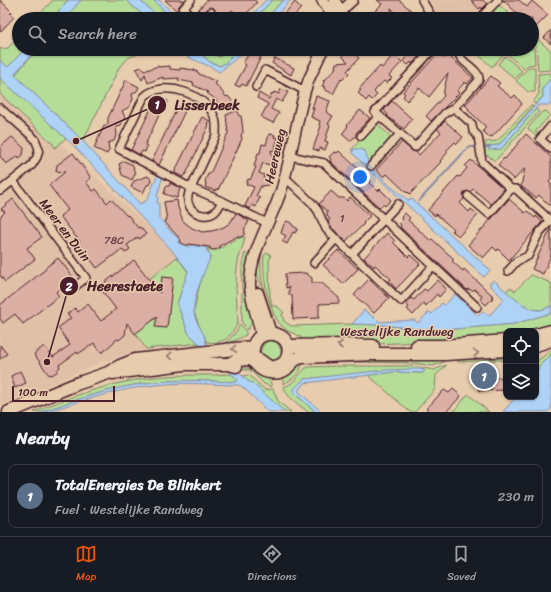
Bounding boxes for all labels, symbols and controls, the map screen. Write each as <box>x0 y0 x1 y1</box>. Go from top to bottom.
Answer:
search box <box>12 12 539 56</box>
text: Search here <box>58 21 137 47</box>
icon: search <box>26 23 48 45</box>
callout: Lisserbeek <box>147 92 248 118</box>
text: Lisserbeek <box>174 93 240 118</box>
text: 1 <box>154 94 160 116</box>
street label: Heereweg <box>257 126 293 186</box>
your location <box>350 167 370 187</box>
street label: Meer en Duin <box>33 193 97 267</box>
house number: 1 <box>340 209 345 228</box>
house number: 78C <box>104 231 124 250</box>
callout: Heerestaete <box>59 273 171 299</box>
text: Heerestaete <box>86 274 163 299</box>
text: 2 <box>65 276 73 298</box>
street label: Westelijke Randweg <box>340 320 454 343</box>
map controls <box>503 328 539 400</box>
button: locate <box>503 328 539 364</box>
one-way arrow <box>337 341 343 349</box>
one-way arrow <box>231 344 237 353</box>
one-way arrow <box>473 348 479 357</box>
one-way arrow <box>167 351 173 360</box>
pin: 1 <box>471 361 497 391</box>
button: layers <box>503 364 539 400</box>
text: 100 m <box>18 383 48 402</box>
scale bar <box>12 384 115 403</box>
text: Nearby <box>16 423 70 453</box>
text: TotalEnergies De Blinkert <box>55 472 222 498</box>
text: 1 <box>27 485 33 508</box>
text: 230 m <box>498 485 534 508</box>
text: Fuel · Westelijke Randweg <box>55 498 203 521</box>
tab: Map <box>75 543 97 586</box>
tab: Directions <box>247 543 297 586</box>
tab: Saved <box>447 543 476 586</box>

